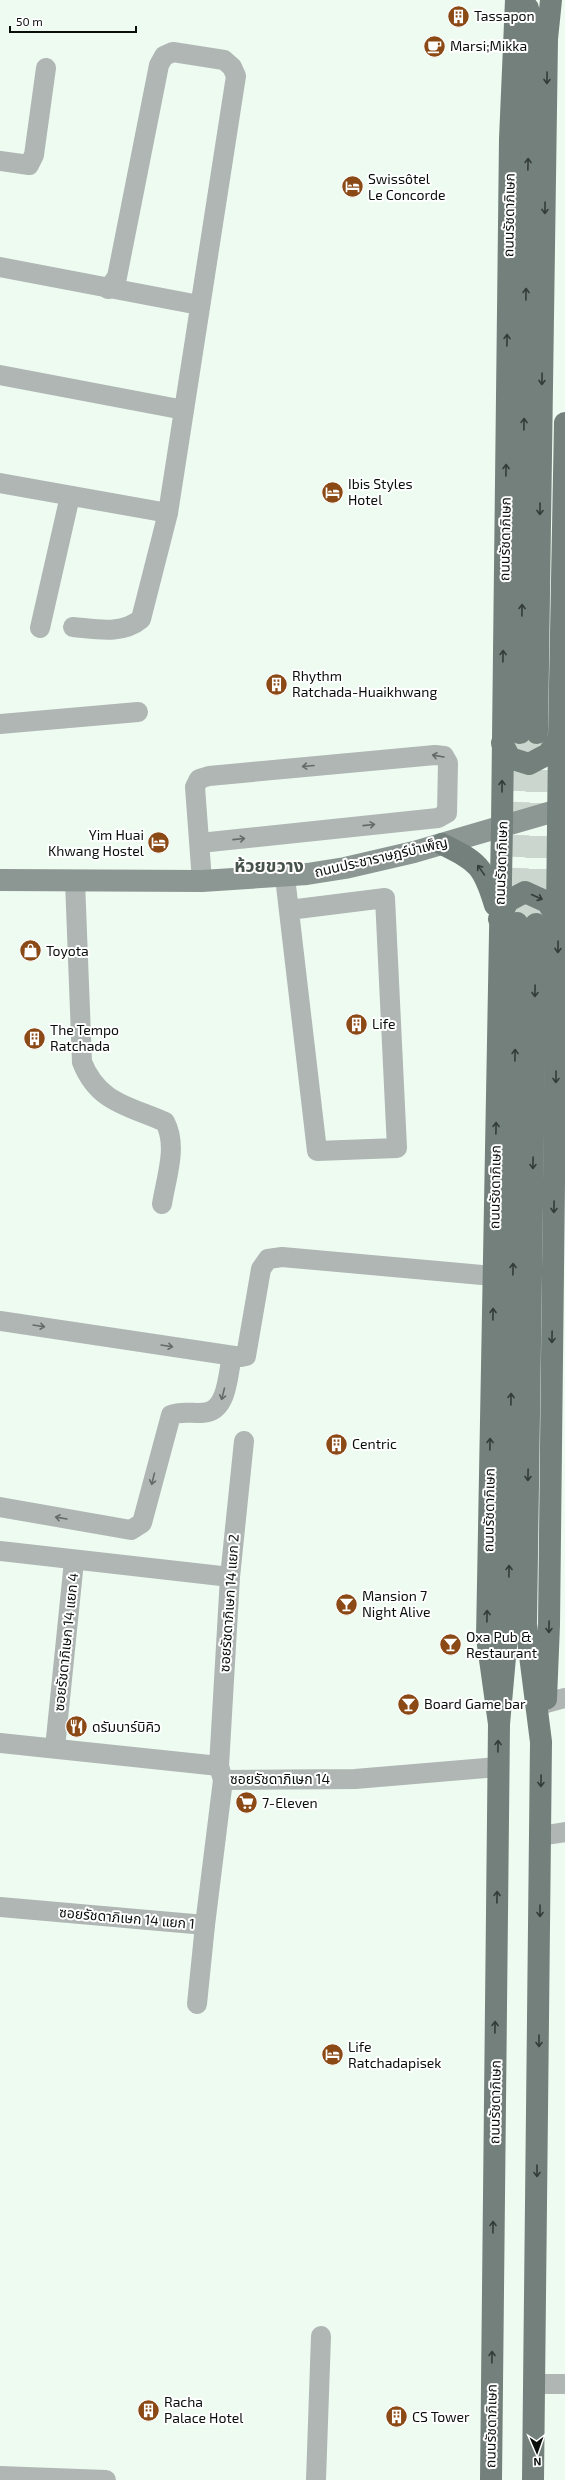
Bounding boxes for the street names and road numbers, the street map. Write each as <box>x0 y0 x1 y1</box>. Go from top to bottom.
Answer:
street label: ถนนรัชดาภิเษก <box>499 173 518 257</box>
street label: ถนนรัชดาภิเษก <box>495 497 514 581</box>
street label: ถนนรัชดาภิเษก <box>491 821 510 905</box>
street label: ถนนประชาราษฎร์บำเพ็ญ <box>313 833 449 880</box>
street label: ถนนรัชดาภิเษก <box>485 1145 504 1229</box>
street label: ถนนรัชดาภิเษก <box>479 1468 498 1552</box>
street label: ซอยรัชดาภิเษก 14 แยก 2 <box>215 1533 242 1673</box>
street label: ซอยรัชดาภิเษก 14 แยก 4 <box>50 1572 81 1712</box>
street label: ซอยรัชดาภิเษก 14 <box>230 1770 330 1787</box>
street label: ซอยรัชดาภิเษก 14 แยก 1 <box>58 1903 196 1932</box>
street label: ถนนรัชดาภิเษก <box>485 2060 504 2144</box>
street label: ถนนรัชดาภิเษก <box>481 2384 500 2468</box>

